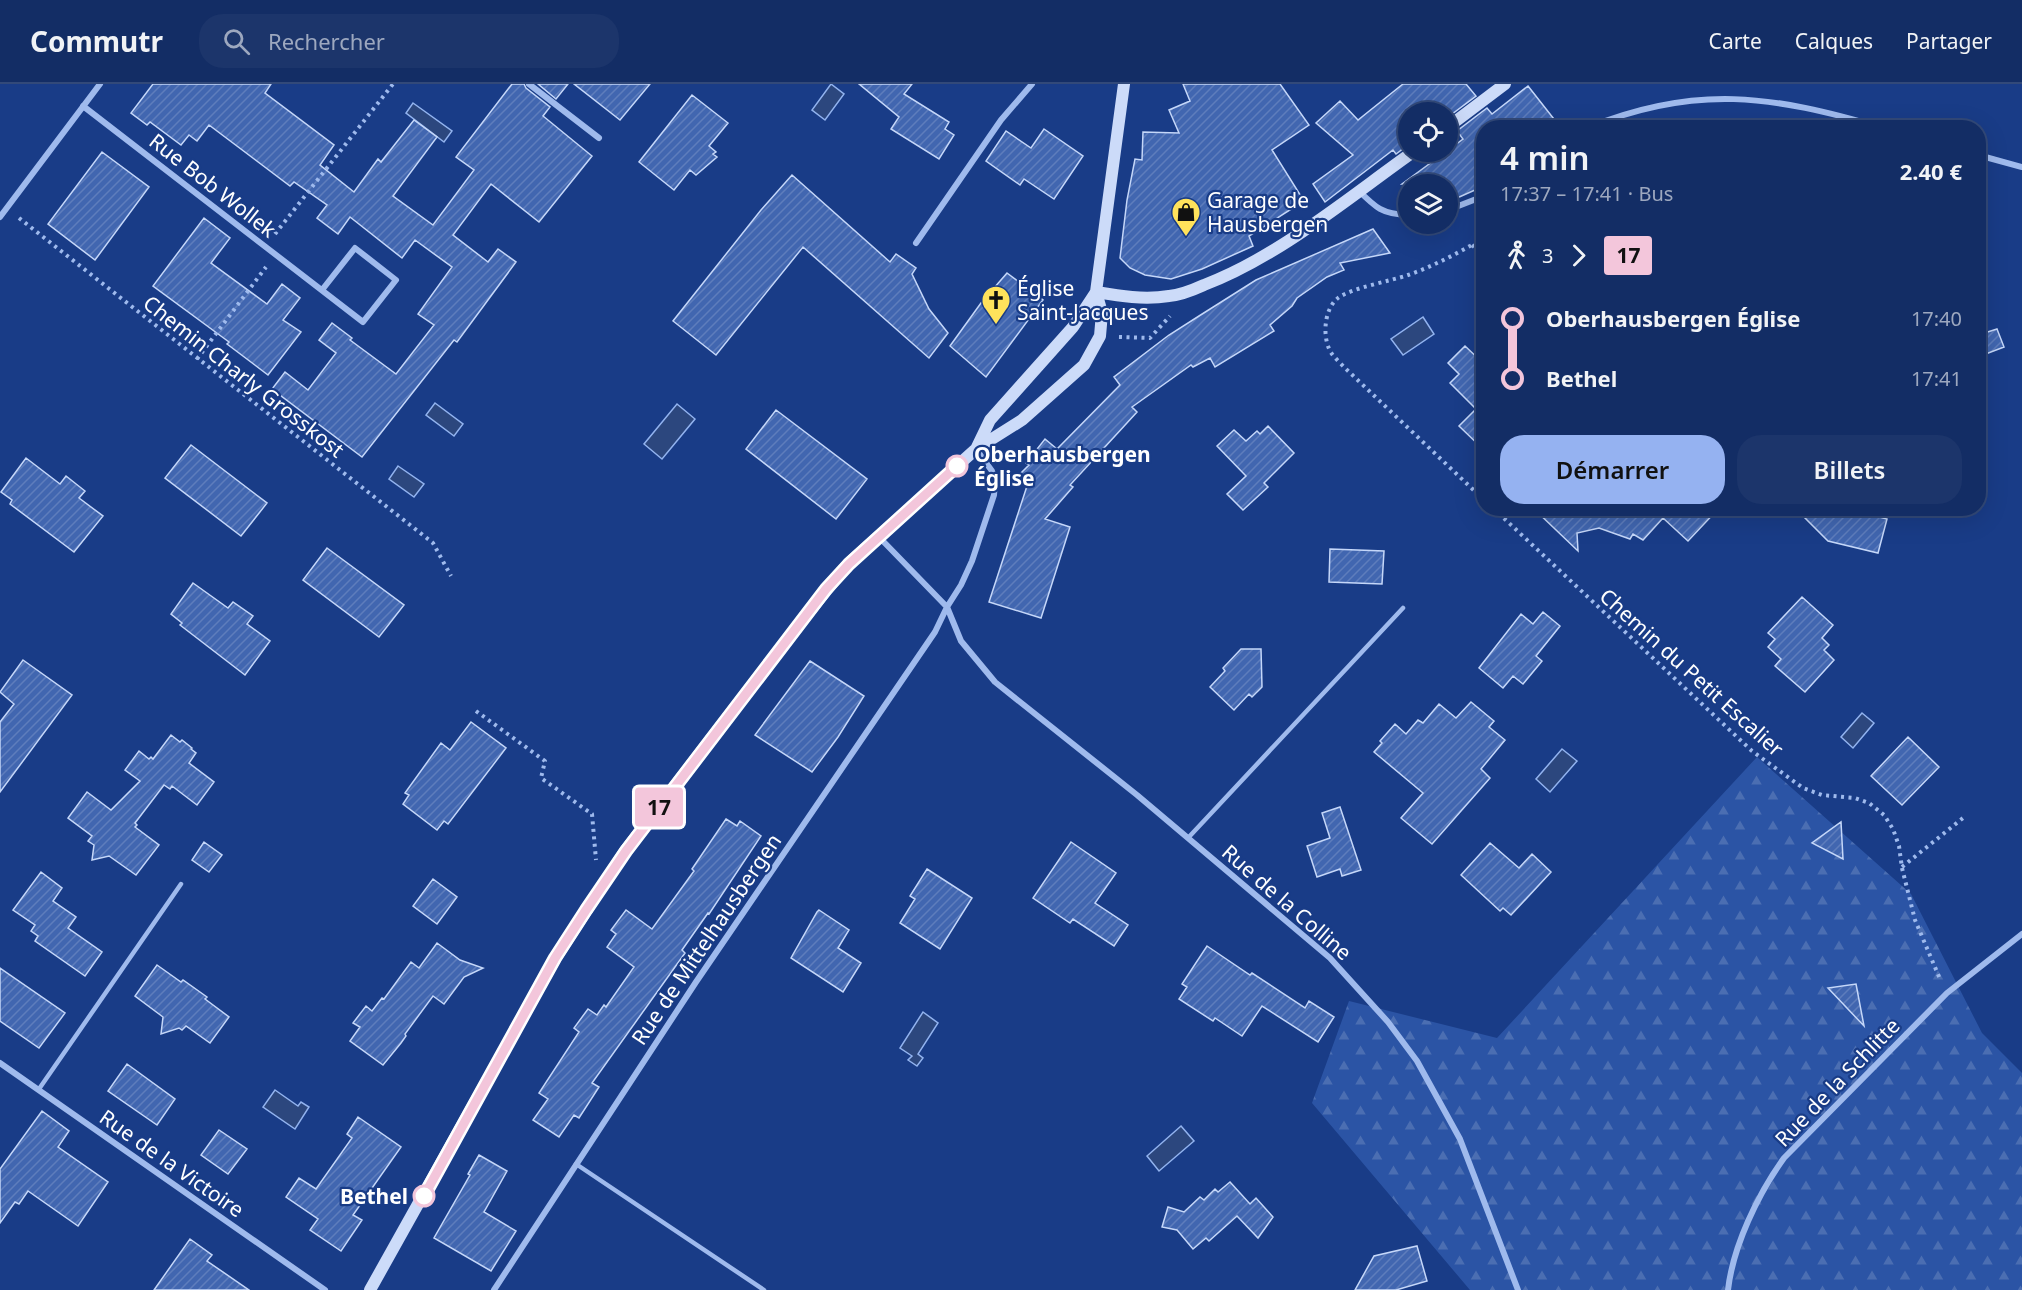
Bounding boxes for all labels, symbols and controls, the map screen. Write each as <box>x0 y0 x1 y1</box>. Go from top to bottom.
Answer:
search box <box>199 14 619 68</box>
text: Commutr <box>30 22 163 60</box>
icon: search <box>220 25 253 58</box>
text: Rechercher <box>268 26 385 56</box>
text: Carte <box>1709 27 1762 55</box>
text: Calques <box>1795 27 1873 55</box>
text: Partager <box>1906 27 1992 55</box>
map controls <box>1398 102 1458 234</box>
button: locate <box>1398 102 1458 162</box>
street label: Rue Bob Wollek <box>144 127 283 244</box>
text: 4 min <box>1500 135 1590 180</box>
text: 2.40 € <box>1900 156 1962 186</box>
button: layers <box>1398 174 1458 234</box>
text: 17:37 – 17:41 · Bus <box>1500 180 1673 207</box>
place label: Garage de Hausbergen <box>1207 186 1328 238</box>
shop icon: Garage de Hausbergen <box>1170 196 1202 238</box>
icon: walk <box>1500 239 1533 272</box>
icon: forward <box>1562 239 1595 272</box>
text: 17 <box>1616 241 1640 269</box>
text: 3 <box>1542 242 1553 269</box>
place label: Église Saint-Jacques <box>1017 274 1148 326</box>
church icon: Église Saint-Jacques <box>980 284 1012 326</box>
street label: Chemin Charly Grosskost <box>138 289 351 464</box>
text: Oberhausbergen Église <box>1546 303 1800 333</box>
text: 17:40 <box>1911 305 1962 332</box>
text: Bethel <box>1546 363 1617 393</box>
text: 17:41 <box>1911 365 1962 392</box>
button: Démarrer <box>1500 435 1725 504</box>
button: Billets <box>1737 435 1962 504</box>
place label: Oberhausbergen Église <box>974 440 1151 492</box>
marker: Oberhausbergen Église <box>946 455 968 477</box>
street label: Chemin du Petit Escalier <box>1594 582 1790 762</box>
line badge: 17 <box>632 788 686 826</box>
text: 17 <box>647 793 671 821</box>
street label: Rue de Mittelhausbergen <box>625 828 787 1050</box>
street label: Rue de la Colline <box>1216 838 1358 966</box>
street label: Rue de la Schlitte <box>1768 1012 1906 1152</box>
street label: Rue de la Victoire <box>94 1103 250 1223</box>
place label: Bethel <box>340 1182 408 1210</box>
marker: Bethel <box>413 1185 435 1207</box>

